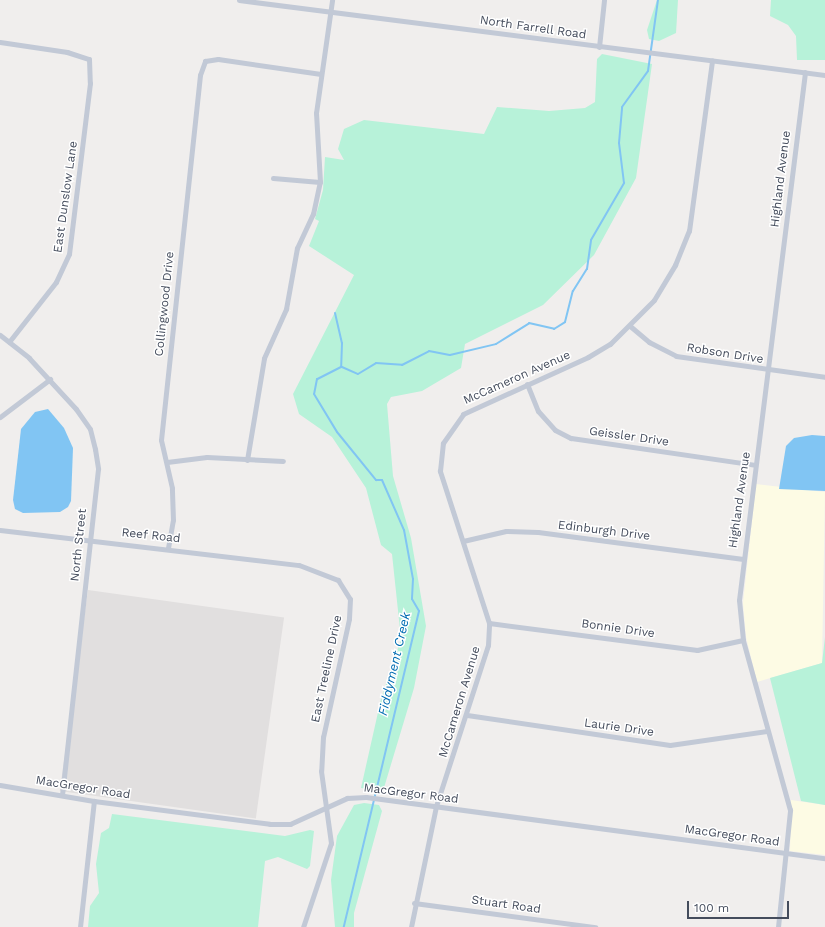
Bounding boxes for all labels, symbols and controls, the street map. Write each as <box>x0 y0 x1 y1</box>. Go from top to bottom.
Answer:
street label: North Farrell Road <box>479 13 587 43</box>
street label: Highland Avenue <box>768 130 794 228</box>
street label: East Dunslow Lane <box>51 140 81 254</box>
street label: Collingwood Drive <box>152 251 178 357</box>
street label: Robson Drive <box>686 341 764 367</box>
street label: McCameron Avenue <box>461 348 573 408</box>
street label: Geissler Drive <box>588 424 670 450</box>
street label: Highland Avenue <box>726 451 754 549</box>
street label: North Street <box>68 508 90 582</box>
street label: Edinburgh Drive <box>557 518 651 544</box>
street label: Reef Road <box>121 526 181 546</box>
water label: Fiddyment Creek <box>375 611 415 717</box>
street label: East Treeline Drive <box>309 614 345 724</box>
street label: Bonnie Drive <box>580 617 656 641</box>
street label: McCameron Avenue <box>436 644 484 760</box>
street label: Laurie Drive <box>583 716 655 740</box>
street label: MacGregor Road <box>35 773 131 803</box>
street label: MacGregor Road <box>363 781 459 807</box>
street label: MacGregor Road <box>684 822 780 850</box>
street label: Stuart Road <box>470 893 542 917</box>
scale bar <box>689 893 791 919</box>
text: 100 m <box>694 901 729 915</box>

